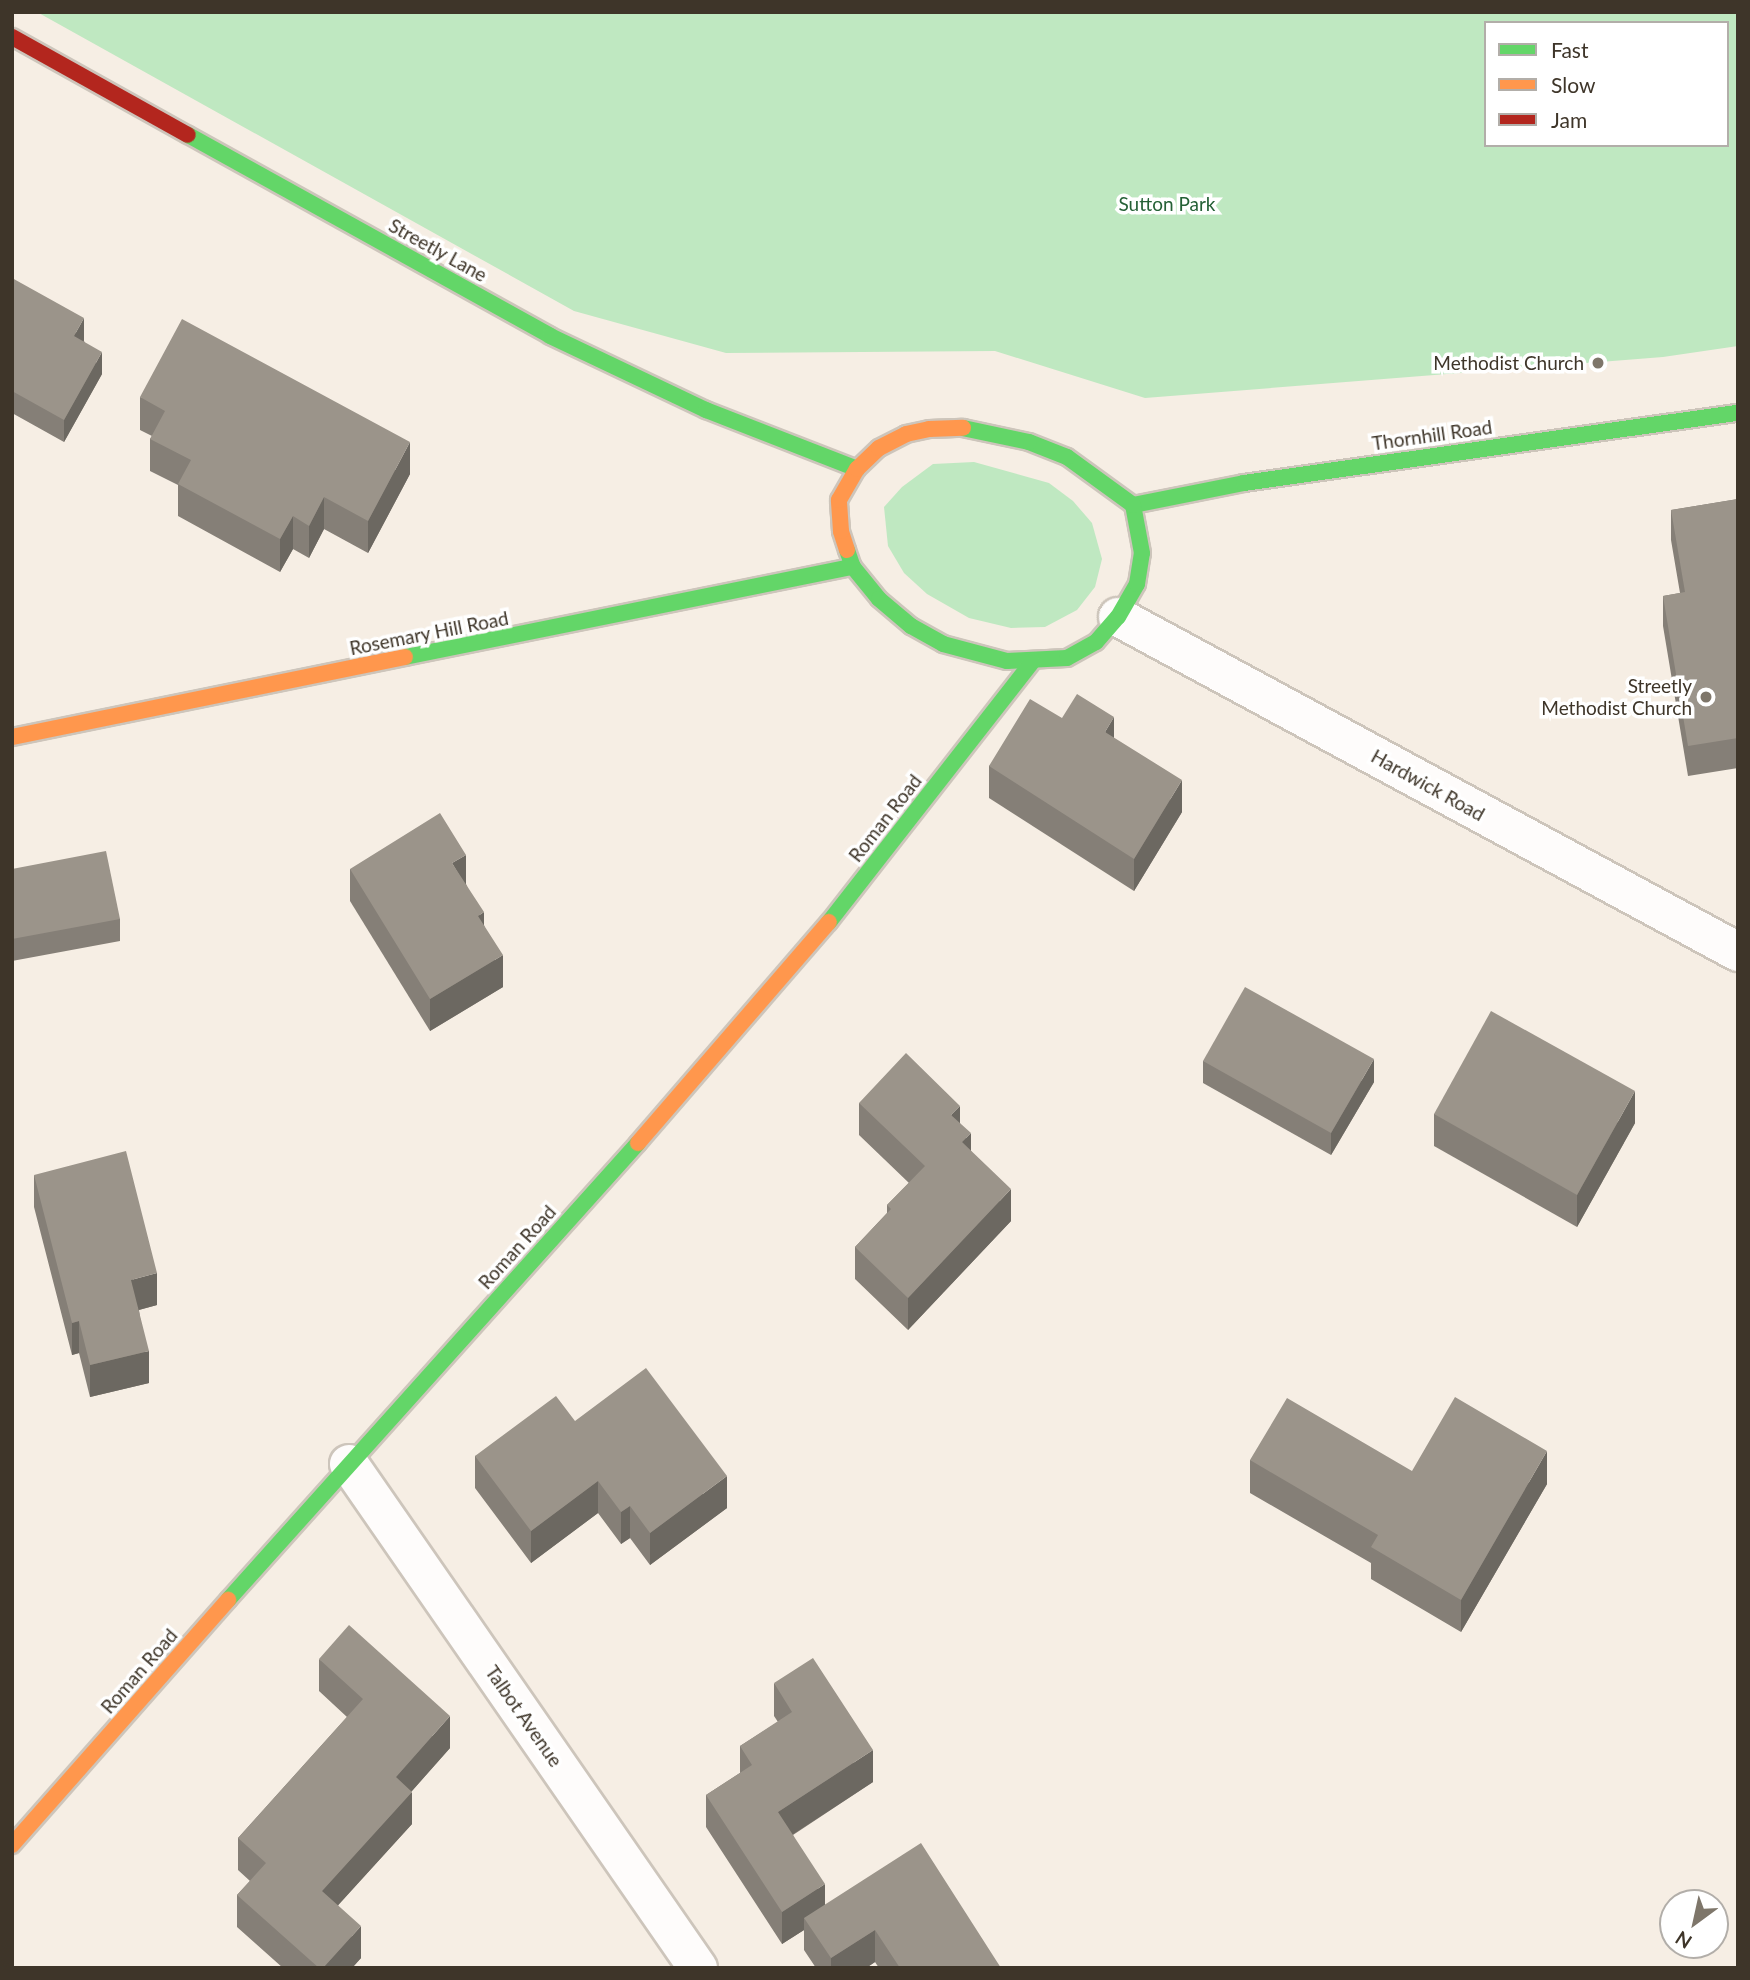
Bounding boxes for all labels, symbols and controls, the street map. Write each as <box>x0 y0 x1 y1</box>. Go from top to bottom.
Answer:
legend <box>1484 21 1729 147</box>
text: Fast <box>1551 37 1588 62</box>
text: Slow <box>1551 72 1595 97</box>
text: Jam <box>1551 107 1587 132</box>
park label: Sutton Park <box>1119 193 1215 215</box>
street label: Streetly Lane <box>385 214 491 286</box>
place label: Methodist Church <box>1433 352 1584 374</box>
marker: Methodist Church <box>1590 355 1606 371</box>
street label: Thornhill Road <box>1370 415 1494 455</box>
street label: Rosemary Hill Road <box>347 606 511 660</box>
place label: Streetly Methodist Church <box>1541 675 1692 719</box>
marker: Streetly Methodist Church <box>1698 689 1714 705</box>
street label: Hardwick Road <box>1367 744 1489 826</box>
street label: Roman Road <box>844 770 926 866</box>
street label: Roman Road <box>473 1200 561 1294</box>
street label: Roman Road <box>96 1624 182 1718</box>
street label: Talbot Avenue <box>481 1661 567 1771</box>
north arrow <box>1659 1889 1729 1959</box>
text: N <box>1671 1927 1696 1954</box>

